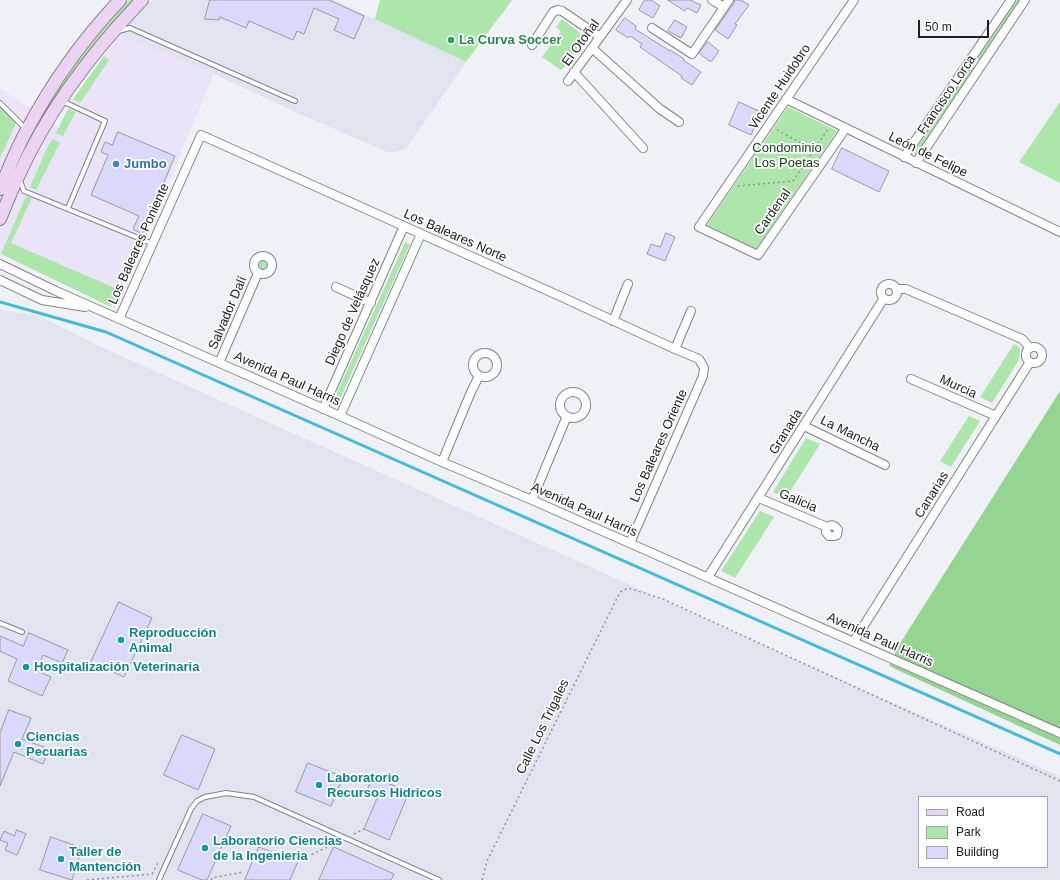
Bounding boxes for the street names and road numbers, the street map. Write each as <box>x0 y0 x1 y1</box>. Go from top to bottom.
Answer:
street label: El Otoñal <box>559 17 603 69</box>
street label: Vicente Huidobro <box>746 41 814 133</box>
street label: Francisco Lorca <box>915 52 979 138</box>
street label: León de Felipe <box>886 129 970 181</box>
street label: Los Baleares Poniente <box>105 181 173 307</box>
street label: Cardenal <box>751 186 795 238</box>
street label: Los Baleares Norte <box>401 206 509 266</box>
street label: Diego de Velásquez <box>322 256 384 368</box>
street label: Salvador Dalí <box>206 274 250 352</box>
street label: Avenida Paul Harris <box>231 349 343 409</box>
street label: Murcia <box>937 372 979 402</box>
street label: Los Baleares Oriente <box>627 387 691 505</box>
street label: Granada <box>766 406 806 458</box>
street label: La Mancha <box>818 413 882 455</box>
street label: Canarias <box>912 469 952 521</box>
street label: Avenida Paul Harris <box>528 480 640 540</box>
street label: Galicia <box>777 486 819 516</box>
street label: Avenida Paul Harris <box>824 610 936 670</box>
street label: Calle Los Trigales <box>513 677 573 777</box>

